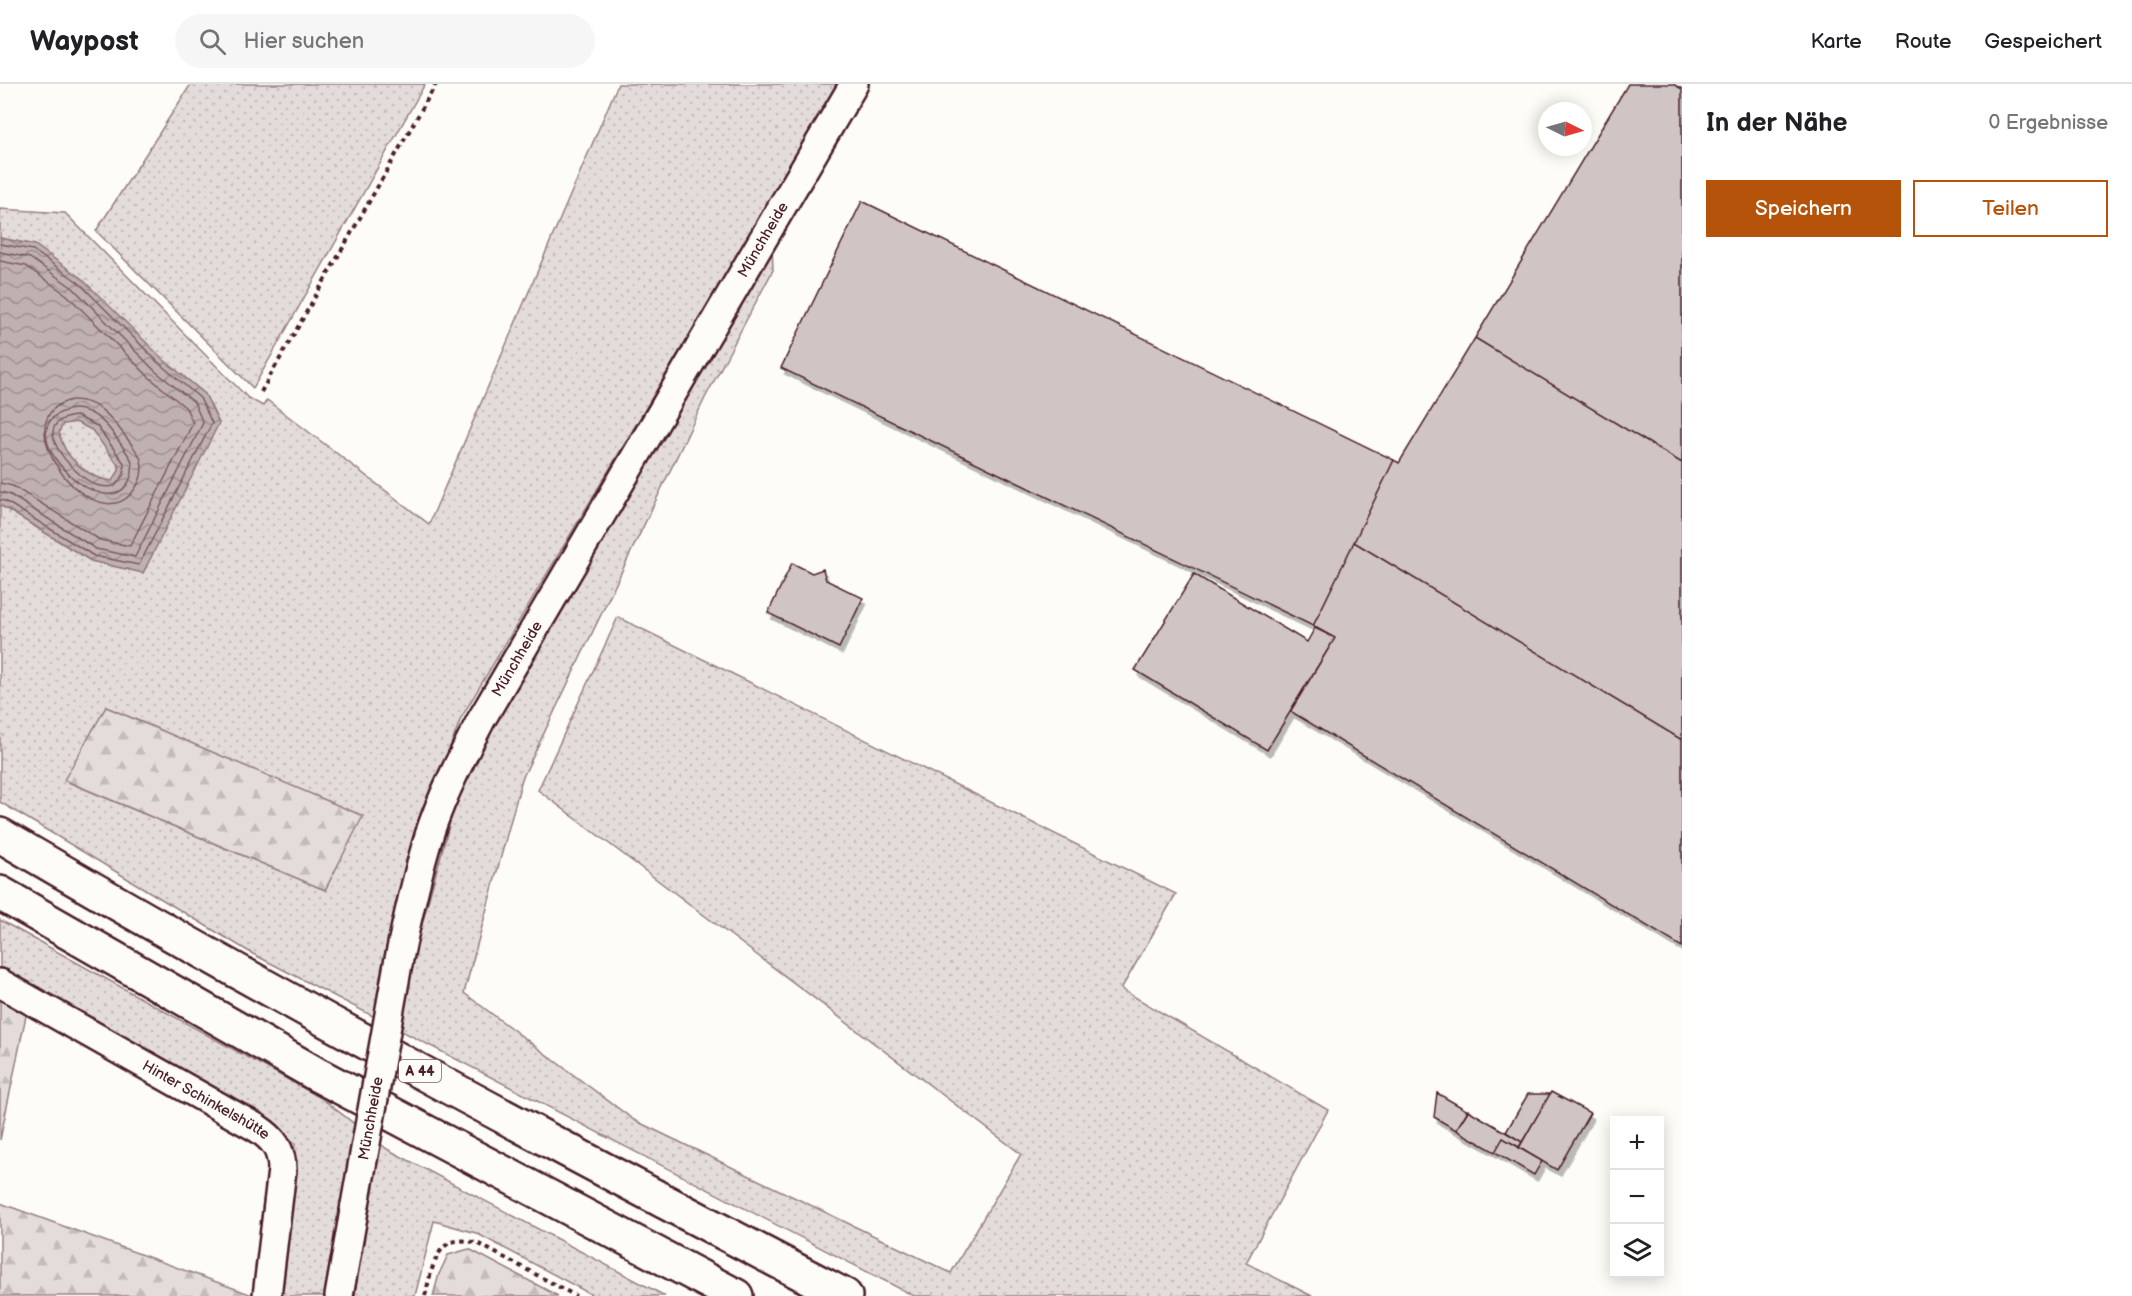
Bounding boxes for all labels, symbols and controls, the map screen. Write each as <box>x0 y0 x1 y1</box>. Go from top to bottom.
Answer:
search box <box>175 14 595 68</box>
text: Waypost <box>30 25 139 58</box>
icon: search <box>196 25 229 58</box>
text: Hier suchen <box>244 28 364 55</box>
text: Karte <box>1810 29 1862 54</box>
text: Route <box>1895 29 1951 54</box>
text: Gespeichert <box>1984 29 2102 54</box>
north arrow <box>1538 102 1592 156</box>
text: In der Nähe <box>1706 108 1848 139</box>
text: 0 Ergebnisse <box>1989 111 2108 135</box>
button: Speichern <box>1706 180 1901 237</box>
button: Teilen <box>1913 180 2108 237</box>
street label: Münchheide <box>733 198 792 281</box>
street label: Münchheide <box>487 618 546 700</box>
street label: Hinter Schinkelshütte <box>139 1056 274 1144</box>
road number: A 44 <box>399 1060 441 1082</box>
street label: Münchheide <box>354 1075 387 1162</box>
map controls <box>1610 1116 1664 1278</box>
button: + <box>1610 1116 1664 1170</box>
button: − <box>1610 1170 1664 1224</box>
button: layers <box>1610 1224 1664 1278</box>

